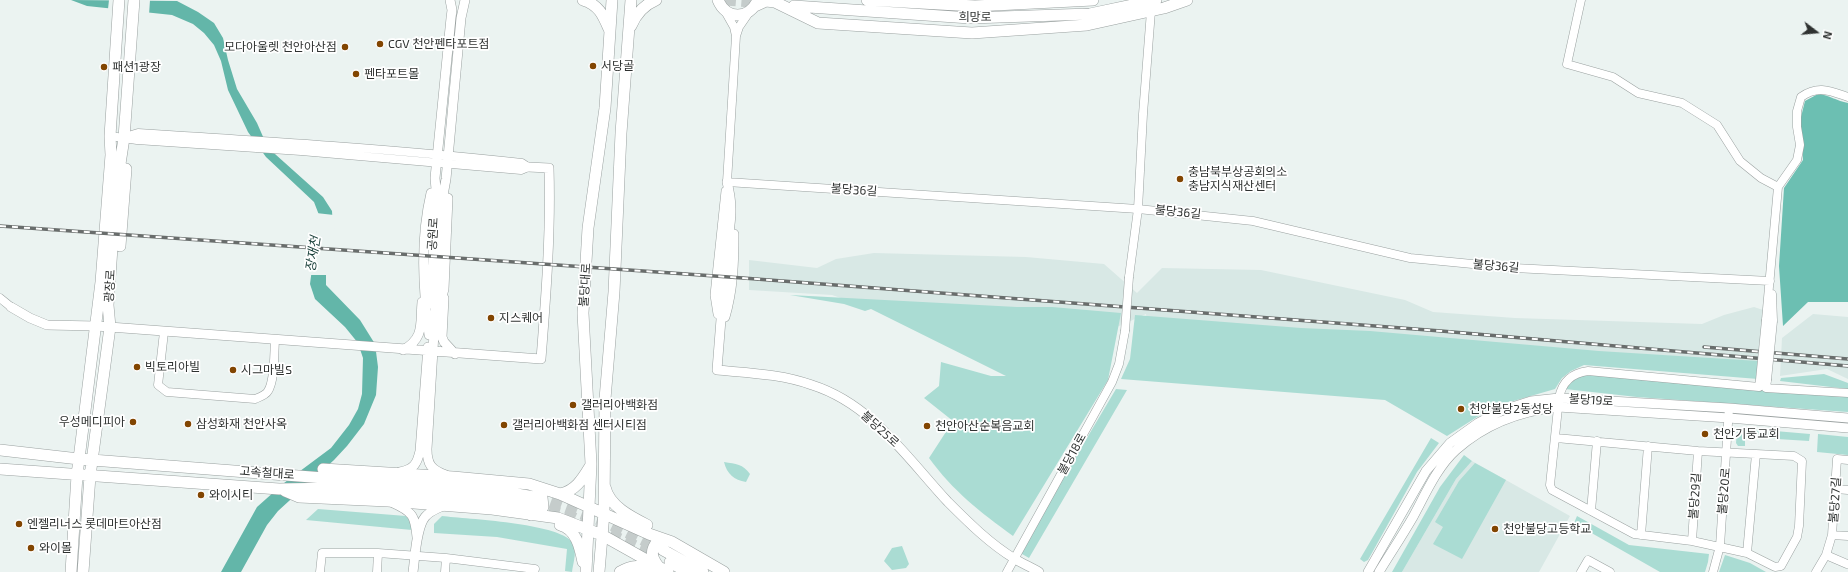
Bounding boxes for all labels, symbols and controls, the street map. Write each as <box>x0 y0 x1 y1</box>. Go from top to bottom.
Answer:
street label: 희망로 <box>958 10 992 24</box>
north arrow <box>1796 12 1836 52</box>
text: N <box>1821 30 1835 41</box>
place label: CGV 천안펜타포트점 <box>388 37 490 51</box>
marker: CGV 천안펜타포트점 <box>375 39 385 49</box>
place label: 모다아울렛 천안아산점 <box>224 40 337 54</box>
marker: 모다아울렛 천안아산점 <box>340 42 350 52</box>
place label: 서당골 <box>601 59 634 73</box>
place label: 패션1광장 <box>112 60 161 74</box>
marker: 서당골 <box>588 61 598 71</box>
marker: 패션1광장 <box>99 62 109 72</box>
place label: 펜타포트몰 <box>364 67 419 81</box>
marker: 펜타포트몰 <box>351 69 361 79</box>
place label: 충남북부상공회의소 충남지식재산센터 <box>1188 165 1287 193</box>
marker: 충남북부상공회의소 충남지식재산센터 <box>1175 174 1185 184</box>
street label: 불당36길 <box>830 181 878 199</box>
street label: 불당36길 <box>1154 202 1202 222</box>
street label: 공원로 <box>425 217 441 251</box>
water label: 장재천 <box>302 235 324 273</box>
street label: 불당36길 <box>1472 257 1520 275</box>
street label: 불당대로 <box>576 262 594 308</box>
street label: 광장로 <box>102 269 118 303</box>
place label: 지스퀘어 <box>499 311 543 325</box>
marker: 지스퀘어 <box>486 313 496 323</box>
place label: 빅토리아빌 <box>145 360 200 374</box>
marker: 빅토리아빌 <box>132 362 142 372</box>
place label: 시그마빌S <box>241 363 292 377</box>
marker: 시그마빌S <box>228 365 238 375</box>
street label: 불당19로 <box>1568 391 1614 409</box>
place label: 갤러리아백화점 <box>581 398 658 412</box>
marker: 갤러리아백화점 <box>568 400 578 410</box>
place label: 천안불당2동성당 <box>1469 402 1553 416</box>
marker: 천안불당2동성당 <box>1456 404 1466 414</box>
street label: 불당25로 <box>858 408 902 450</box>
place label: 우성메디피아 <box>59 415 125 429</box>
marker: 우성메디피아 <box>128 417 138 427</box>
place label: 삼성화재 천안사옥 <box>196 417 287 431</box>
place label: 갤러리아백화점 센터시티점 <box>512 418 647 432</box>
marker: 삼성화재 천안사옥 <box>183 419 193 429</box>
place label: 천안아산순복음교회 <box>935 419 1034 433</box>
marker: 갤러리아백화점 센터시티점 <box>499 420 509 430</box>
marker: 천안아산순복음교회 <box>922 421 932 431</box>
place label: 천안기둥교회 <box>1713 427 1779 441</box>
marker: 천안기둥교회 <box>1700 429 1710 439</box>
street label: 불당18로 <box>1055 431 1089 477</box>
street label: 고속철대로 <box>239 464 295 482</box>
street label: 불당20로 <box>1715 467 1733 515</box>
street label: 불당29길 <box>1686 472 1704 520</box>
street label: 불당27길 <box>1826 477 1844 523</box>
place label: 와이시티 <box>209 488 253 502</box>
marker: 와이시티 <box>196 490 206 500</box>
place label: 엔젤리너스 롯데마트아산점 <box>27 517 162 531</box>
marker: 엔젤리너스 롯데마트아산점 <box>14 519 24 529</box>
place label: 천안불당고등학교 <box>1503 522 1591 536</box>
marker: 천안불당고등학교 <box>1490 524 1500 534</box>
place label: 와이몰 <box>39 541 72 555</box>
marker: 와이몰 <box>26 543 36 553</box>

